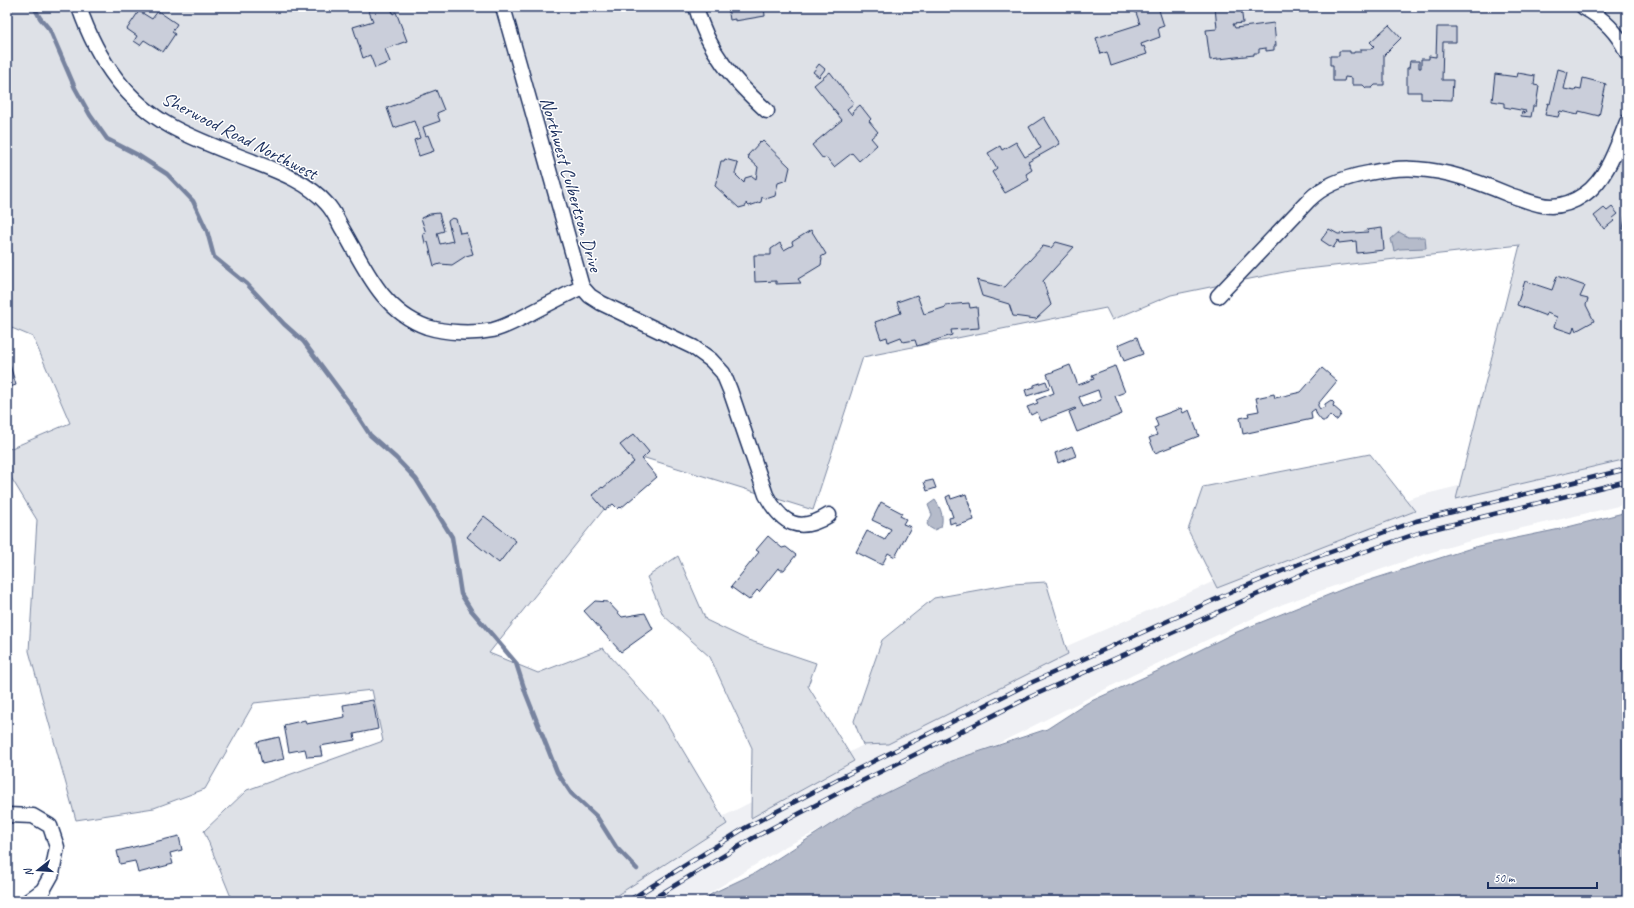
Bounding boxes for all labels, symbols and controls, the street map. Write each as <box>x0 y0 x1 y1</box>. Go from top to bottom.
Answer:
street label: Sherwood Road Northwest <box>158 86 323 186</box>
street label: Northwest Culbertson Drive <box>535 94 608 276</box>
north arrow <box>18 850 58 890</box>
scale bar <box>1488 864 1597 890</box>
text: N <box>20 866 36 878</box>
text: 50 m <box>1494 870 1516 886</box>

